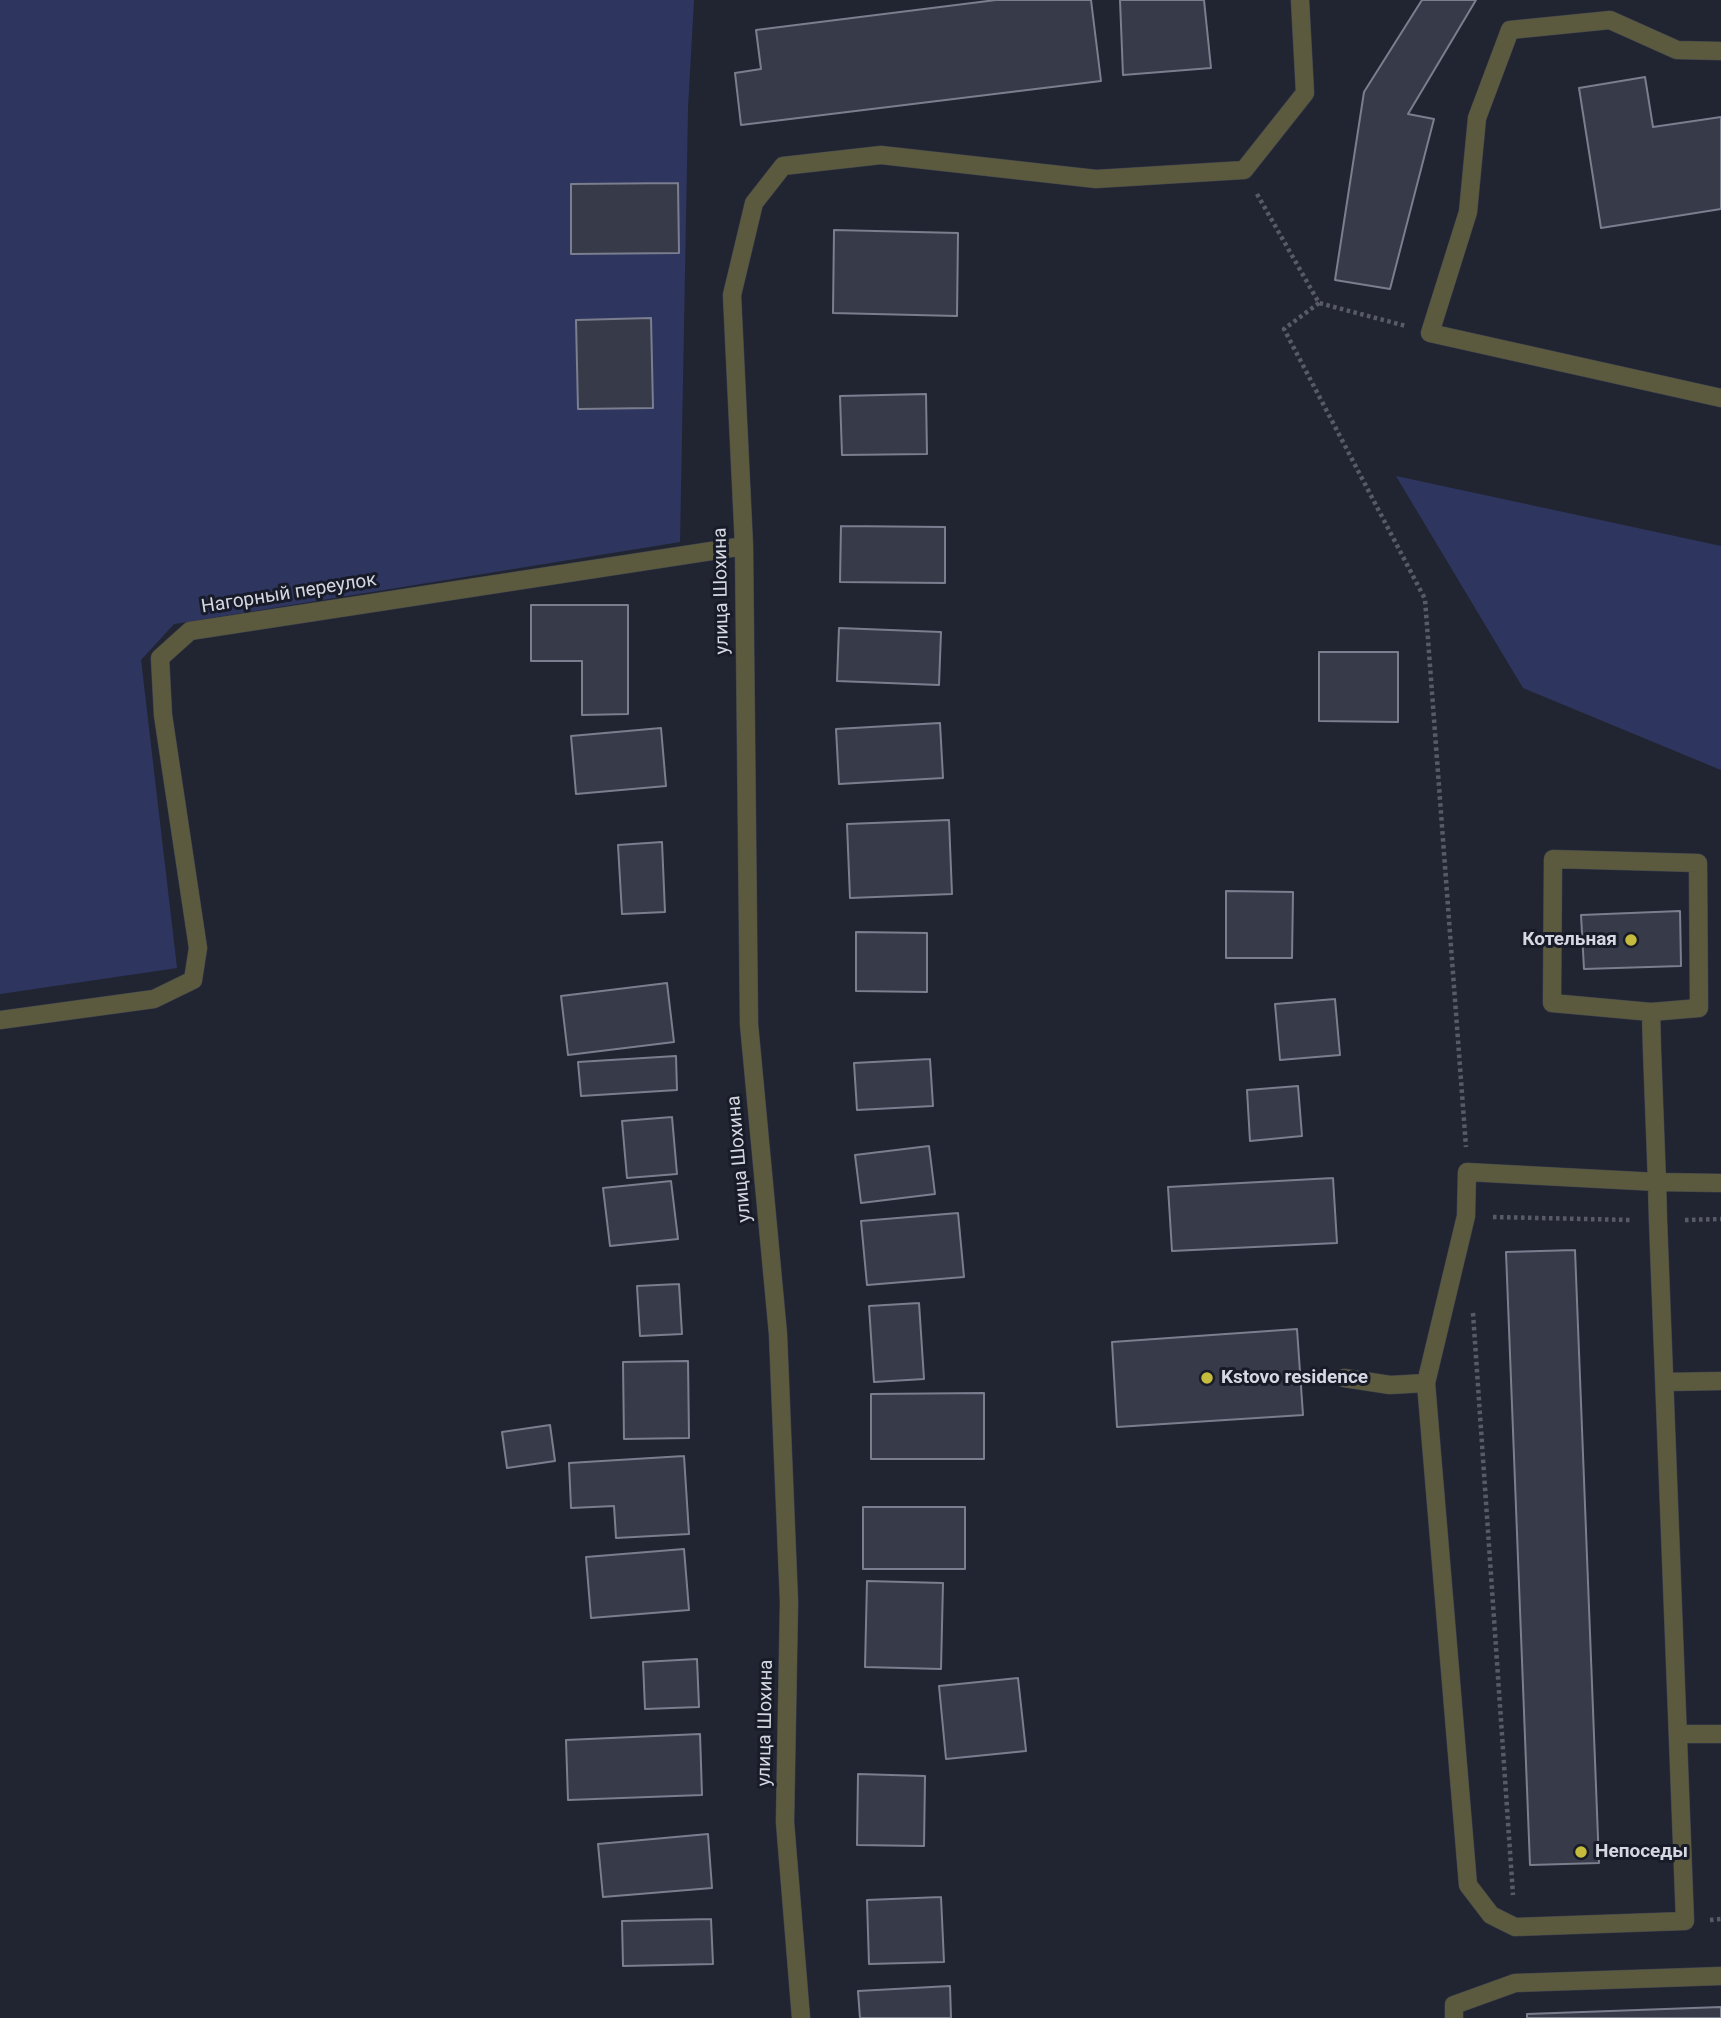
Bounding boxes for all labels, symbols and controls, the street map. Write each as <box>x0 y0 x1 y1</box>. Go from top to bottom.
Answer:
street label: улица Шохина <box>709 527 735 655</box>
street label: Нагорный переулок <box>200 569 378 619</box>
place label: Котельная <box>1522 929 1617 951</box>
marker: Котельная <box>1623 932 1639 948</box>
street label: улица Шохина <box>723 1095 757 1223</box>
place label: Kstovo residence <box>1221 1367 1368 1389</box>
marker: Kstovo residence <box>1199 1370 1215 1386</box>
street label: улица Шохина <box>753 1659 779 1787</box>
place label: Непоседы <box>1595 1841 1688 1863</box>
marker: Непоседы <box>1573 1844 1589 1860</box>

